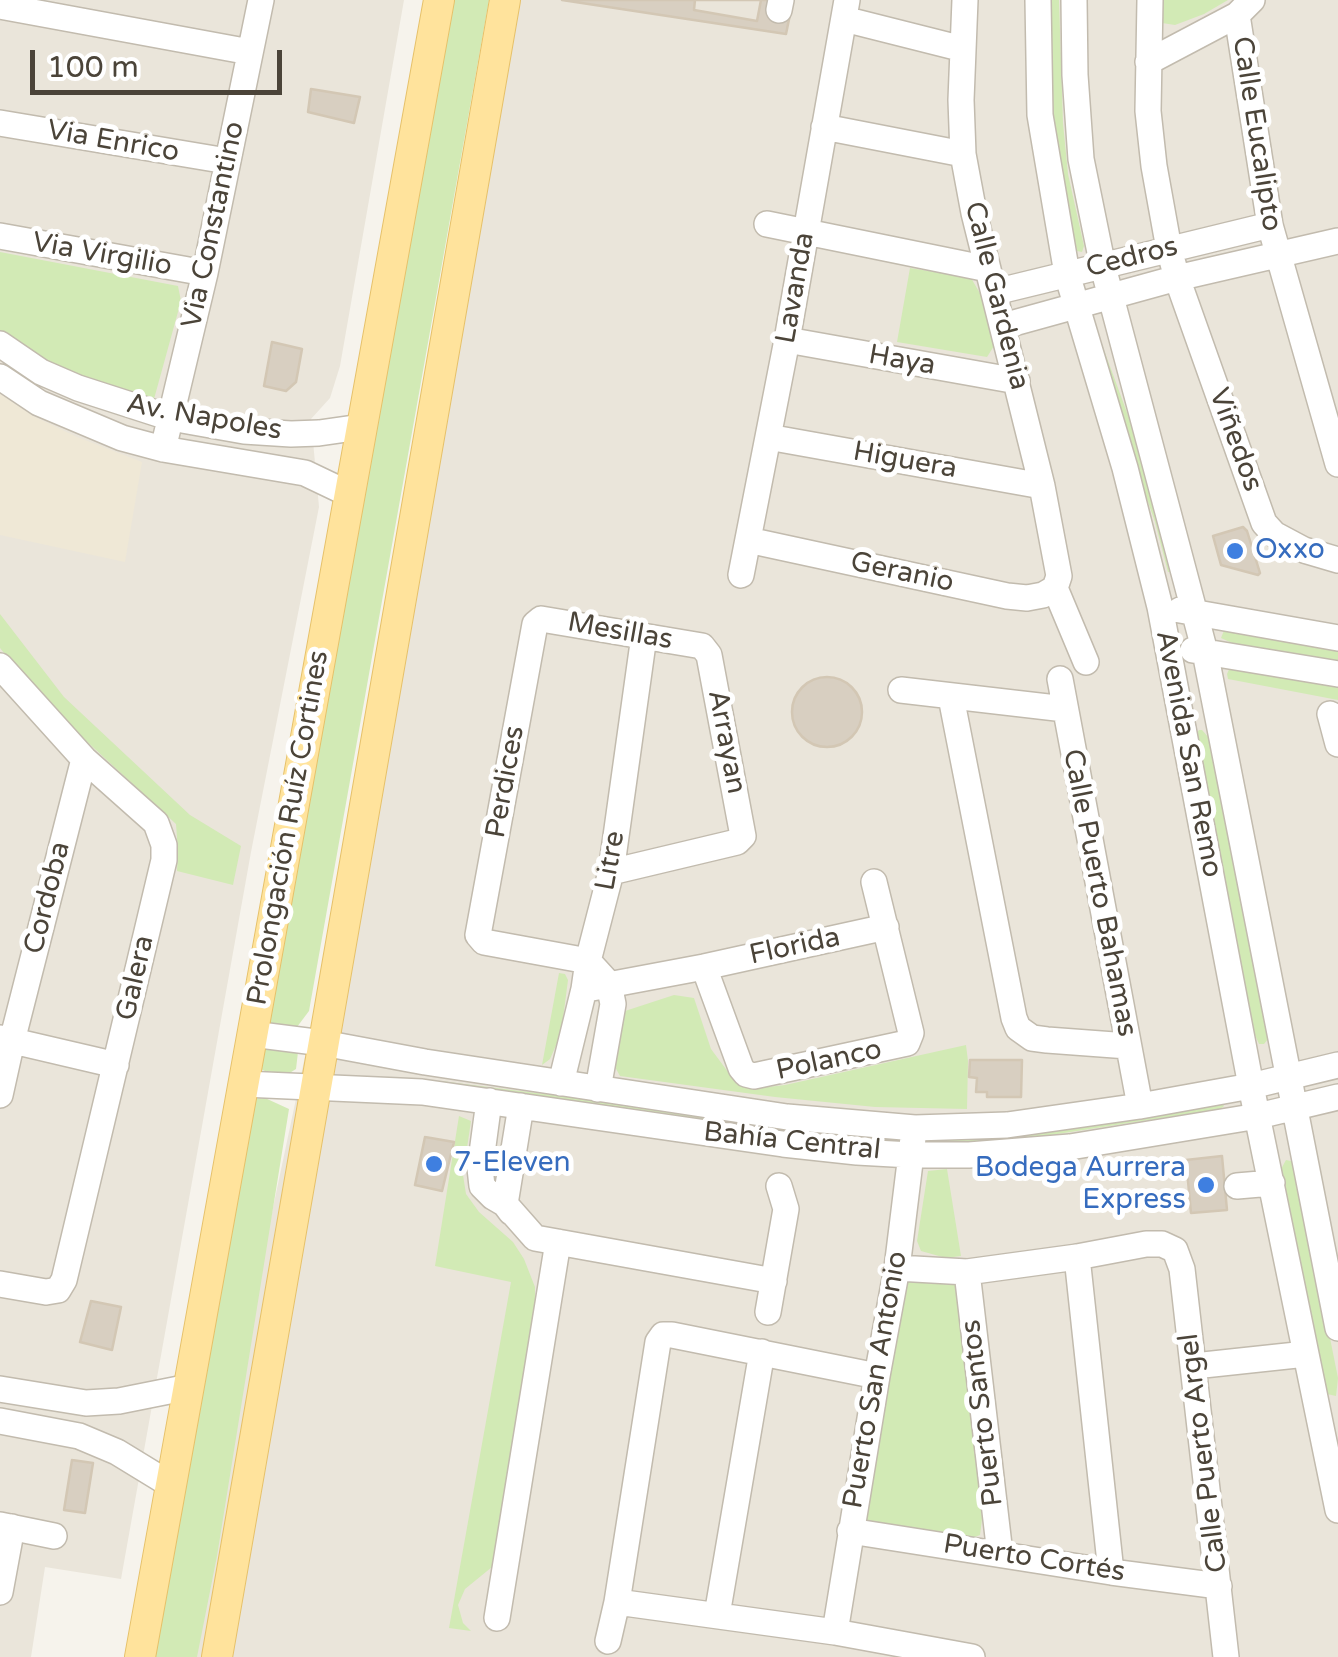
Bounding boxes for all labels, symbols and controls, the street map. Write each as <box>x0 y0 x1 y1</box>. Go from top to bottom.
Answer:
scale bar <box>35 30 288 92</box>
street label: Calle Eucalipto <box>1224 34 1288 234</box>
text: 100 m <box>47 49 139 86</box>
street label: Via Enrico <box>44 114 182 170</box>
street label: Via Constantino <box>176 119 252 331</box>
street label: Calle Gardenia <box>956 198 1036 394</box>
street label: Via Virgilio <box>30 226 174 284</box>
street label: Lavanda <box>770 230 822 346</box>
street label: Cedros <box>1083 230 1181 286</box>
street label: Haya <box>866 339 938 383</box>
street label: Viñedos <box>1201 384 1269 496</box>
street label: Av. Napoles <box>124 388 284 448</box>
street label: Higuera <box>850 435 960 487</box>
place label: Oxxo <box>1255 534 1325 568</box>
marker: Oxxo <box>1224 540 1246 562</box>
street label: Geranio <box>847 546 957 600</box>
street label: Mesillas <box>565 606 675 658</box>
street label: Avenida San Remo <box>1148 628 1228 880</box>
street label: Prolongación Ruíz Cortines <box>241 648 337 1008</box>
street label: Arrayan <box>699 687 753 797</box>
street label: Perdices <box>480 723 532 841</box>
street label: Calle Puerto Bahamas <box>1055 746 1143 1040</box>
street label: Litre <box>589 829 633 893</box>
street label: Cordoba <box>18 838 78 958</box>
street label: Florida <box>747 921 843 973</box>
street label: Galera <box>110 932 162 1024</box>
street label: Polanco <box>773 1033 885 1089</box>
street label: Bahía Central <box>702 1116 882 1168</box>
place label: 7-Eleven <box>454 1147 571 1181</box>
place label: Bodega Aurrera Express <box>975 1152 1186 1218</box>
marker: 7-Eleven <box>423 1153 445 1175</box>
marker: Bodega Aurrera Express <box>1195 1174 1217 1196</box>
street label: Puerto San Antonio <box>837 1249 915 1511</box>
street label: Puerto Santos <box>955 1318 1011 1508</box>
street label: Calle Puerto Argel <box>1173 1331 1235 1575</box>
street label: Puerto Cortés <box>941 1528 1127 1590</box>

